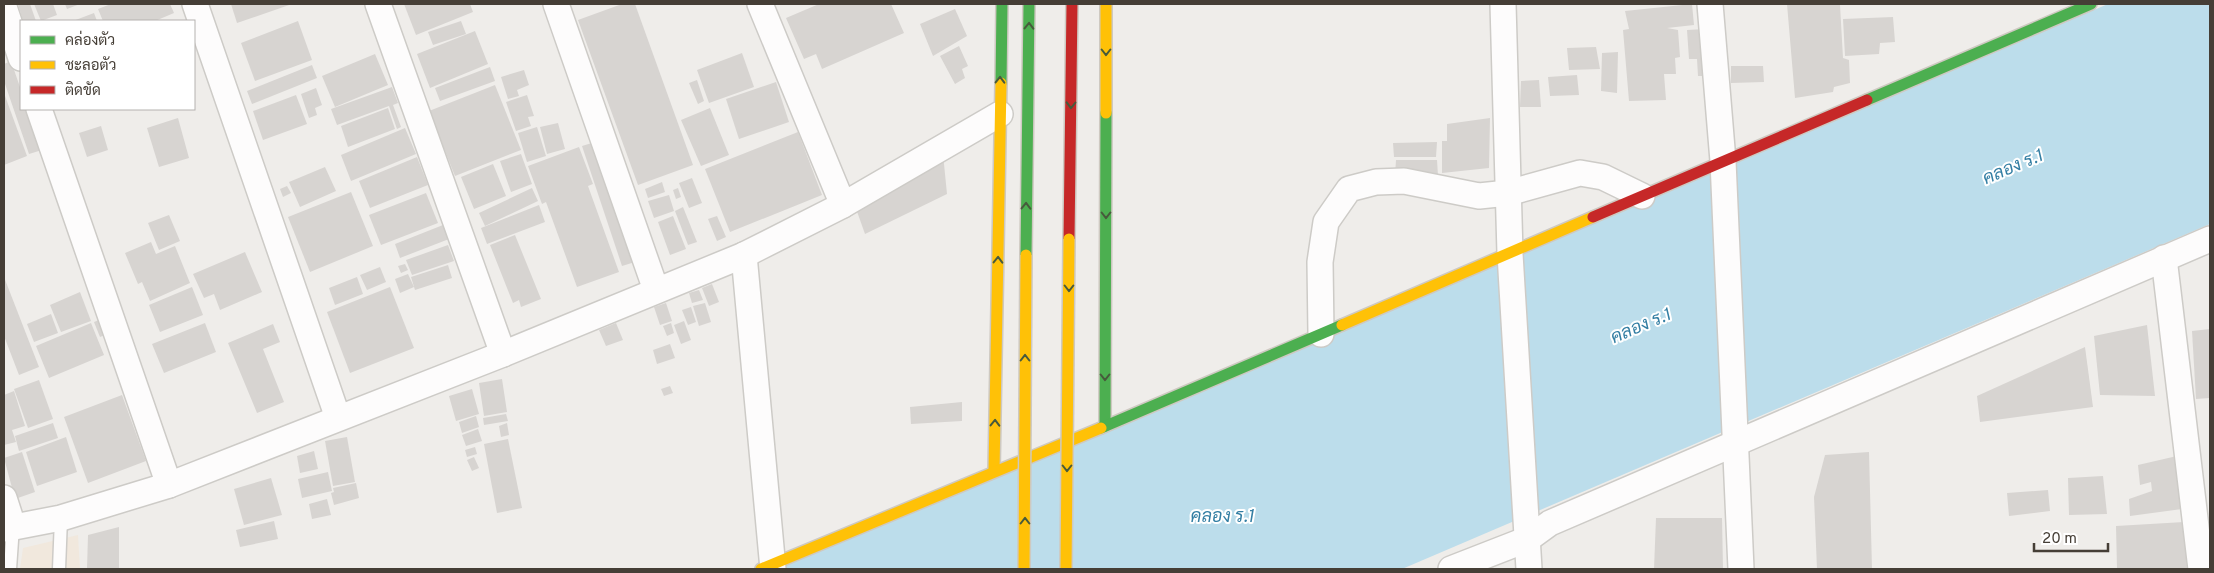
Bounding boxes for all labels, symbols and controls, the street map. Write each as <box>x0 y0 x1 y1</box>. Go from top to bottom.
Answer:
legend <box>20 20 195 110</box>
one-way arrow <box>1024 22 1034 30</box>
text: คล่องตัว <box>65 30 115 51</box>
one-way arrow <box>1101 49 1111 57</box>
text: ชะลอตัว <box>65 56 116 76</box>
one-way arrow <box>995 76 1006 84</box>
text: ติดขัด <box>65 81 101 101</box>
one-way arrow <box>1065 101 1076 109</box>
water label: คลอง ร.1 <box>1980 145 2047 191</box>
one-way arrow <box>1021 202 1032 210</box>
one-way arrow <box>1101 212 1111 219</box>
one-way arrow <box>992 256 1003 264</box>
one-way arrow <box>1063 284 1074 292</box>
water label: คลอง ร.1 <box>1608 304 1675 350</box>
one-way arrow <box>1020 354 1030 362</box>
one-way arrow <box>1100 374 1110 382</box>
one-way arrow <box>990 418 1000 426</box>
one-way arrow <box>1062 464 1072 472</box>
water label: คลอง ร.1 <box>1191 506 1254 529</box>
one-way arrow <box>1020 516 1030 524</box>
scale bar <box>2034 520 2108 552</box>
text: 20 m <box>2042 530 2077 549</box>

